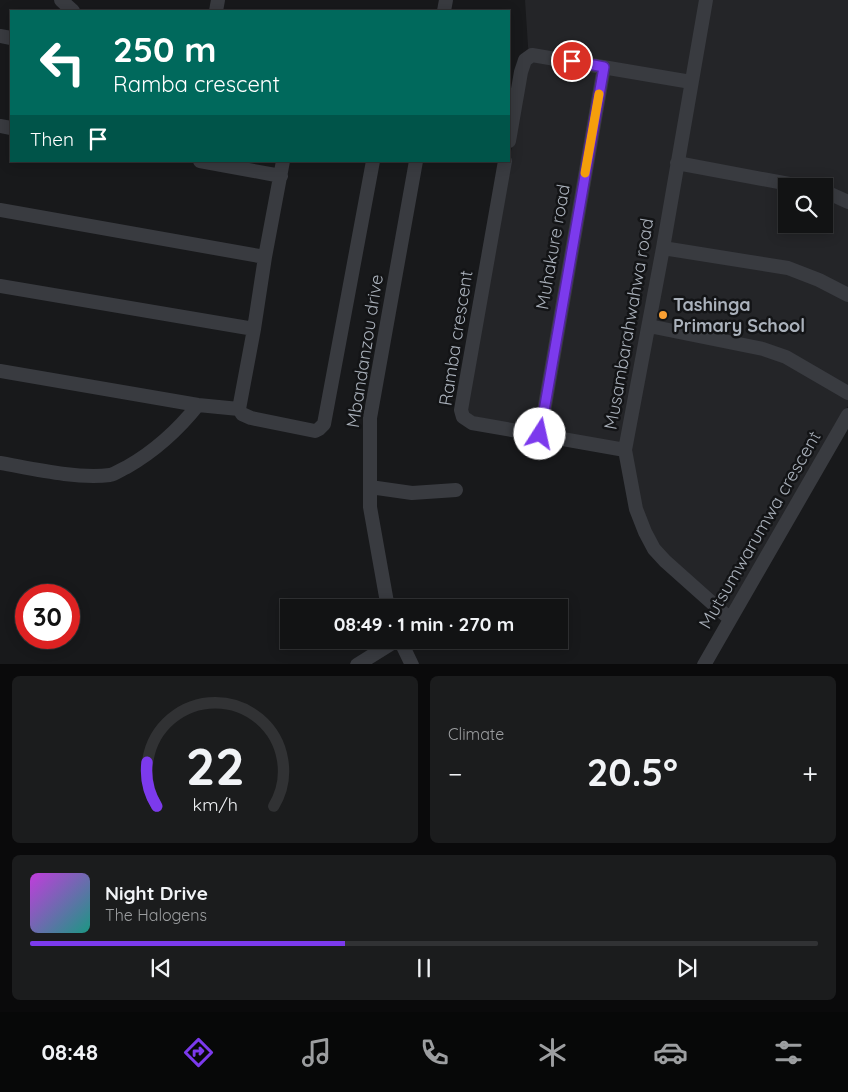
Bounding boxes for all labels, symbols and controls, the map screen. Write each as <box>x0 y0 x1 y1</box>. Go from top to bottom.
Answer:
text: 250 m <box>113 27 217 71</box>
icon: left <box>30 30 95 95</box>
pin <box>551 40 593 82</box>
icon: arrive <box>558 47 586 75</box>
text: Ramba crescent <box>113 70 280 98</box>
icon: arrive <box>84 125 112 153</box>
text: Then <box>30 127 74 151</box>
map controls <box>778 178 833 233</box>
button: search <box>778 178 833 233</box>
street label: Muhakure road <box>530 182 575 311</box>
street label: Musambarahwahwa road <box>599 216 658 431</box>
street label: Ramba crescent <box>433 269 478 407</box>
street label: Mbandanzou drive <box>341 273 388 429</box>
place label: Tashinga Primary School <box>673 293 805 337</box>
marker: Tashinga Primary School <box>657 309 669 321</box>
position arrow <box>513 407 565 459</box>
street label: Mutsumwarumwa crescent <box>693 427 826 633</box>
speed limit sign: 30 <box>15 584 80 649</box>
text: 08:49 · 1 min · 270 m <box>334 612 514 636</box>
text: Climate <box>448 724 504 744</box>
text: 22 <box>185 733 245 798</box>
text: 20.5° <box>587 748 678 796</box>
text: − <box>448 756 463 791</box>
text: + <box>802 756 818 791</box>
text: km/h <box>192 793 238 815</box>
text: Night Drive <box>105 881 208 905</box>
text: The Halogens <box>105 905 207 925</box>
icon: previous <box>147 954 175 982</box>
icon: pause <box>410 954 438 982</box>
icon: next <box>673 954 701 982</box>
icon: directions <box>181 1035 216 1070</box>
icon: music <box>299 1035 334 1070</box>
icon: phone <box>417 1035 452 1070</box>
icon: climate <box>535 1035 570 1070</box>
icon: car <box>653 1035 688 1070</box>
icon: filters <box>771 1035 806 1070</box>
text: 08:48 <box>42 1038 98 1066</box>

